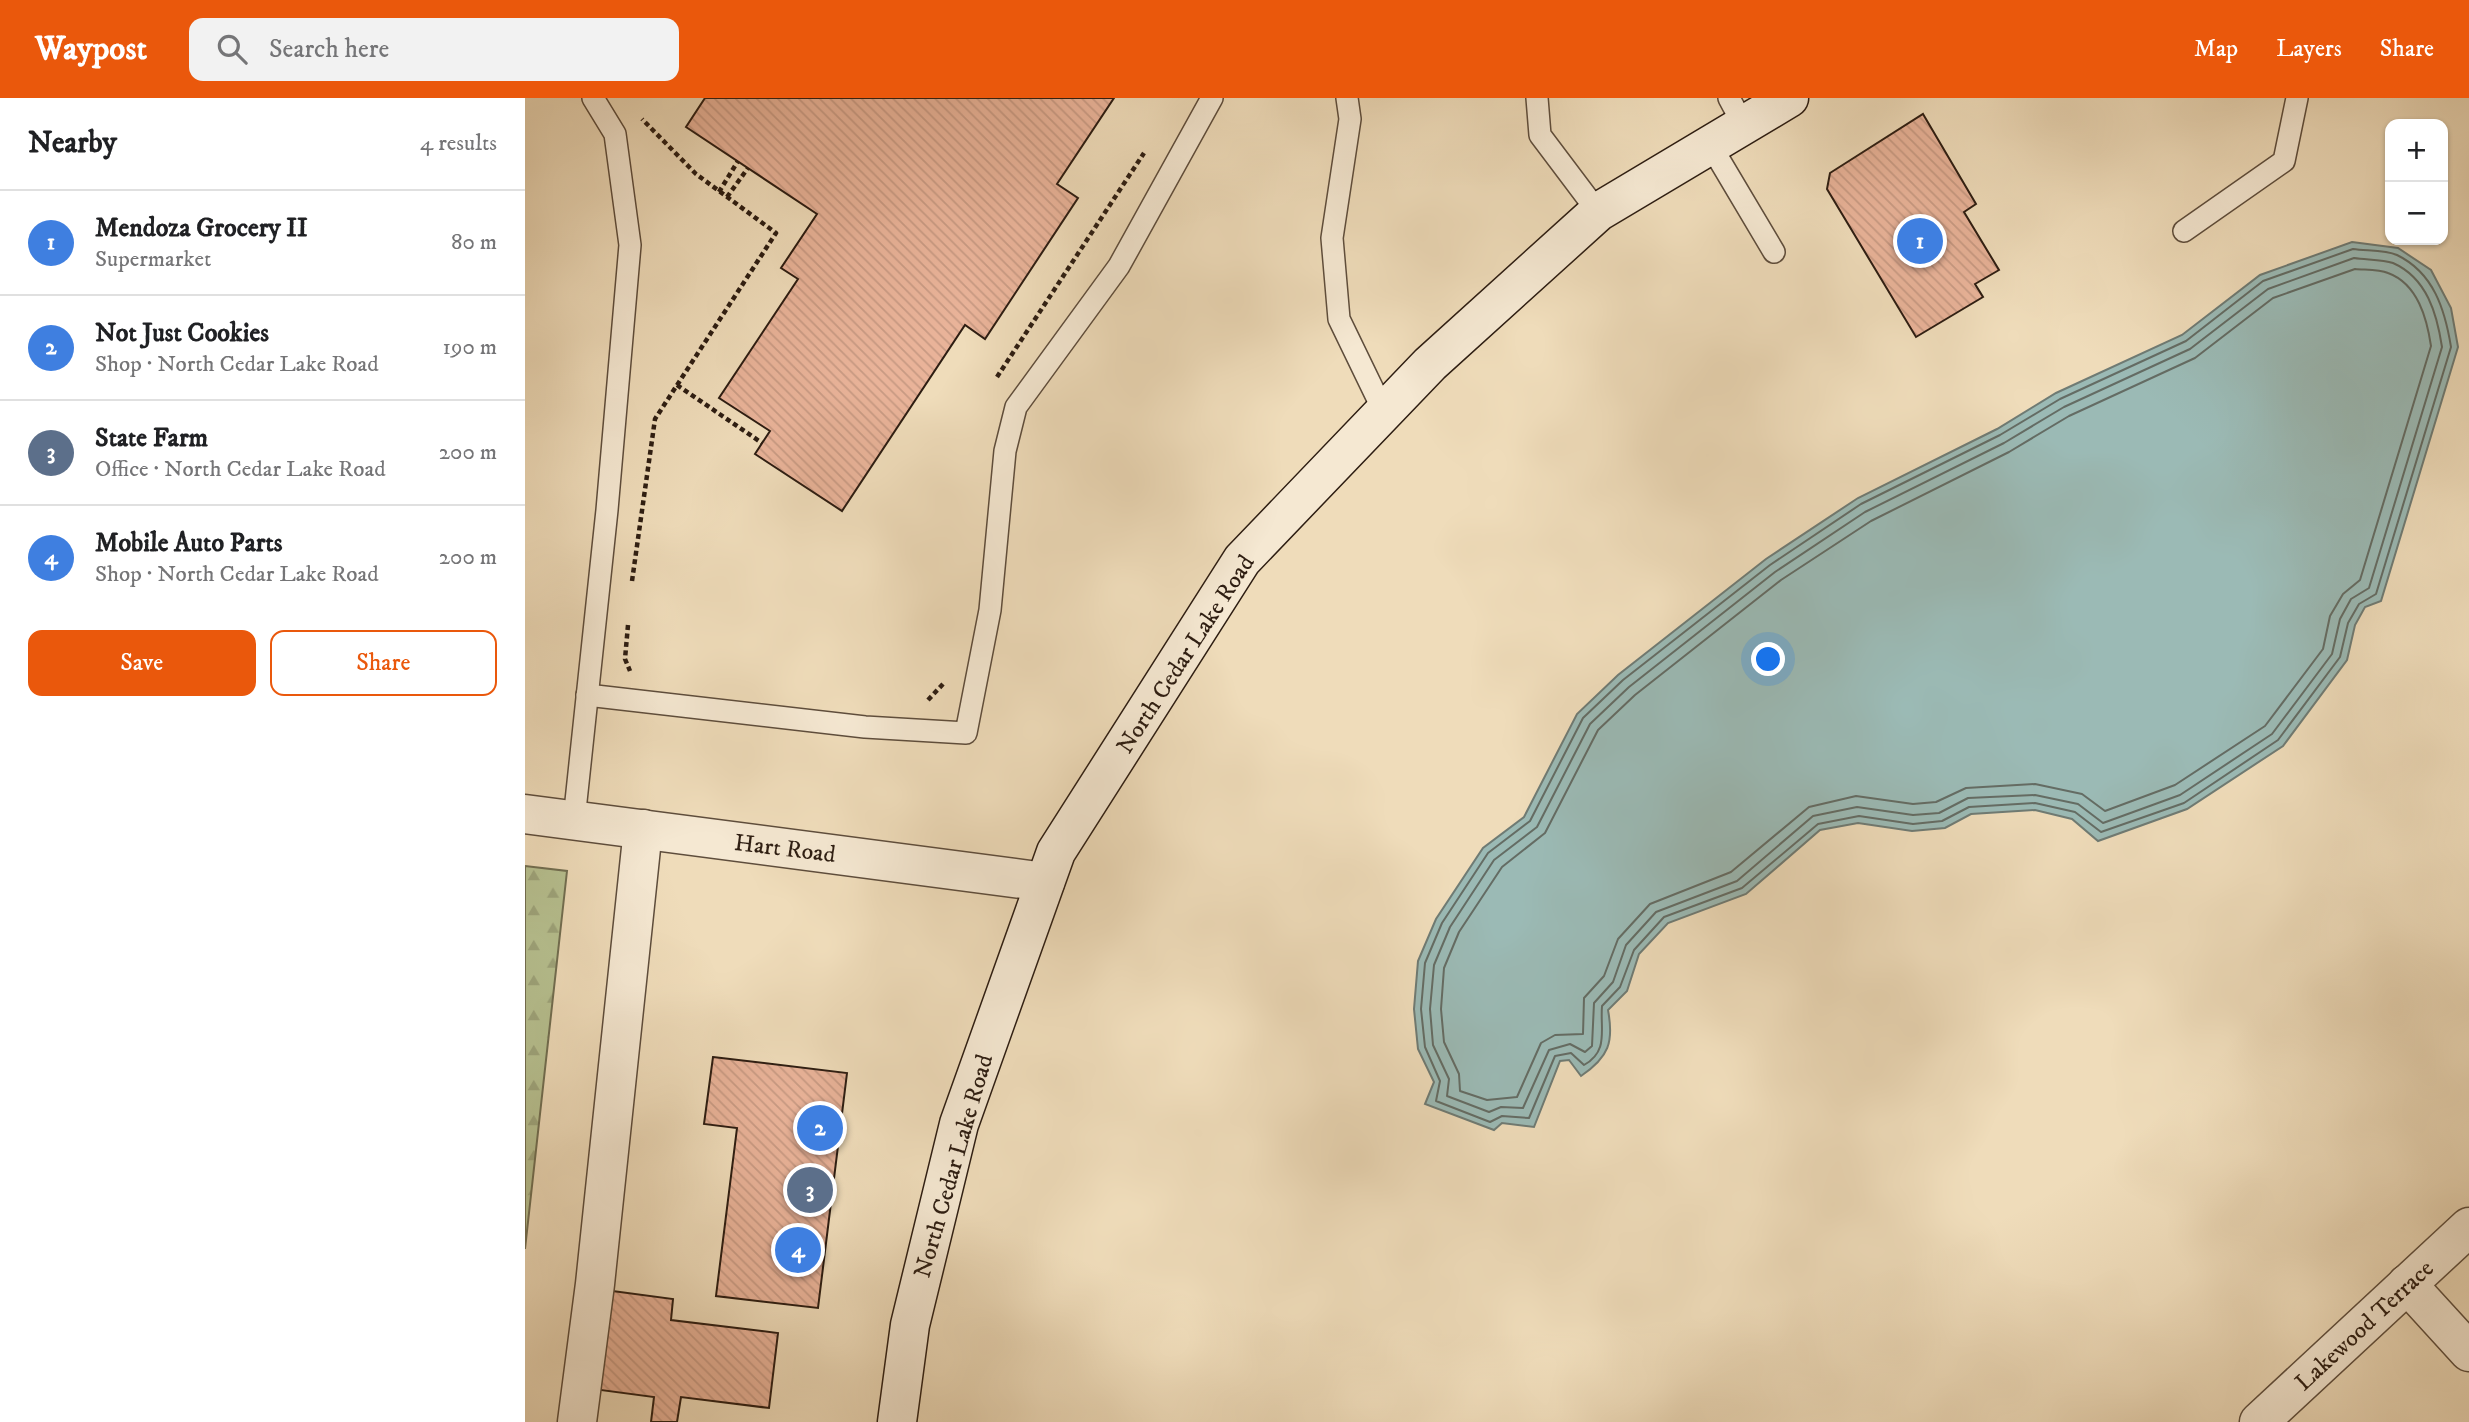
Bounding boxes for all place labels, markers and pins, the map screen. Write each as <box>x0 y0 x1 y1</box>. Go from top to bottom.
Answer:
pin: 1 <box>1897 215 1943 267</box>
pin: 2 <box>797 1102 843 1154</box>
pin: 3 <box>787 1164 833 1216</box>
pin: 4 <box>775 1224 821 1276</box>

